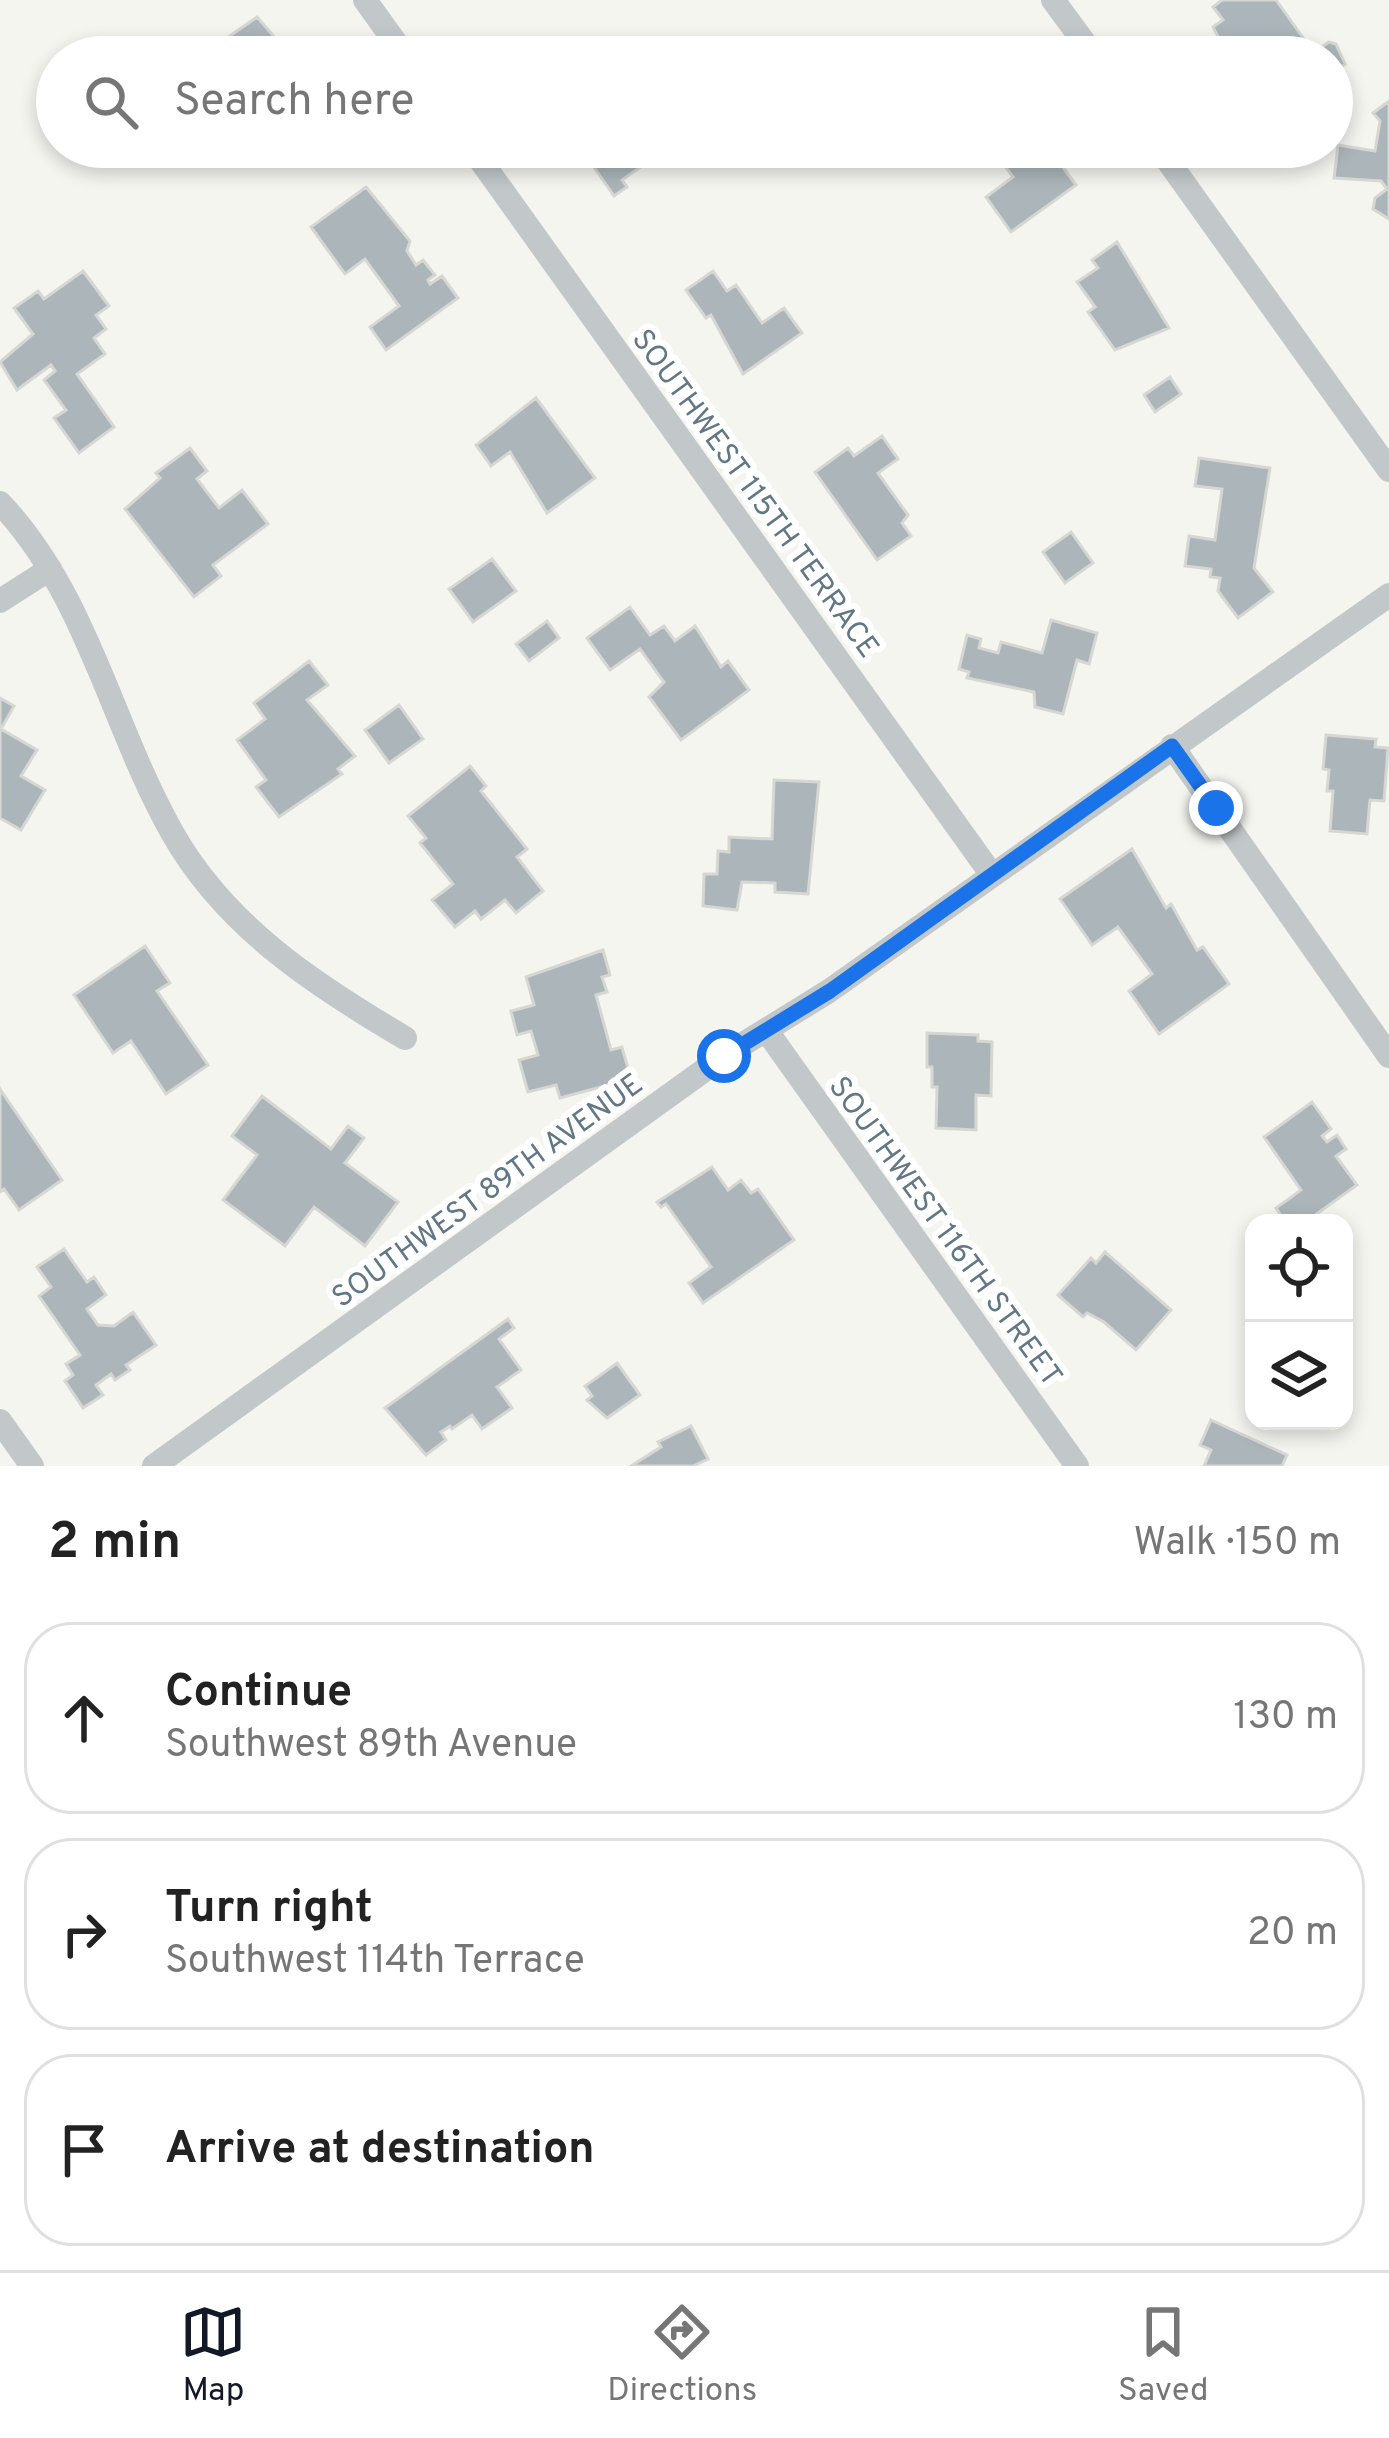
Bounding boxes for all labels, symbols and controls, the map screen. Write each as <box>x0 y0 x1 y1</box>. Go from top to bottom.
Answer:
search box <box>36 36 1353 168</box>
icon: search <box>78 69 144 135</box>
text: Search here <box>174 74 414 131</box>
street label: SOUTHWEST 115TH TERRACE <box>622 323 886 666</box>
route end <box>1189 781 1243 835</box>
route start <box>697 1029 751 1083</box>
street label: SOUTHWEST 89TH AVENUE <box>326 1067 651 1317</box>
street label: SOUTHWEST 116TH STREET <box>819 1070 1069 1395</box>
map controls <box>1245 1214 1353 1430</box>
button: locate <box>1245 1214 1353 1322</box>
button: layers <box>1245 1322 1353 1430</box>
text: 2 min <box>48 1512 181 1577</box>
text: Walk · 150 m <box>1134 1520 1341 1569</box>
text: Continue <box>165 1665 352 1722</box>
icon: ahead <box>51 1685 117 1751</box>
text: 130 m <box>1233 1694 1338 1743</box>
text: Southwest 89th Avenue <box>165 1722 577 1771</box>
text: Turn right <box>165 1881 373 1938</box>
icon: right <box>51 1901 117 1967</box>
text: 20 m <box>1247 1910 1338 1959</box>
text: Southwest 114th Terrace <box>165 1938 585 1987</box>
icon: arrive <box>51 2117 117 2183</box>
text: Arrive at destination <box>165 2122 595 2179</box>
tab: Map <box>180 2299 246 2413</box>
tab: Directions <box>607 2299 757 2413</box>
tab: Saved <box>1118 2299 1209 2413</box>

